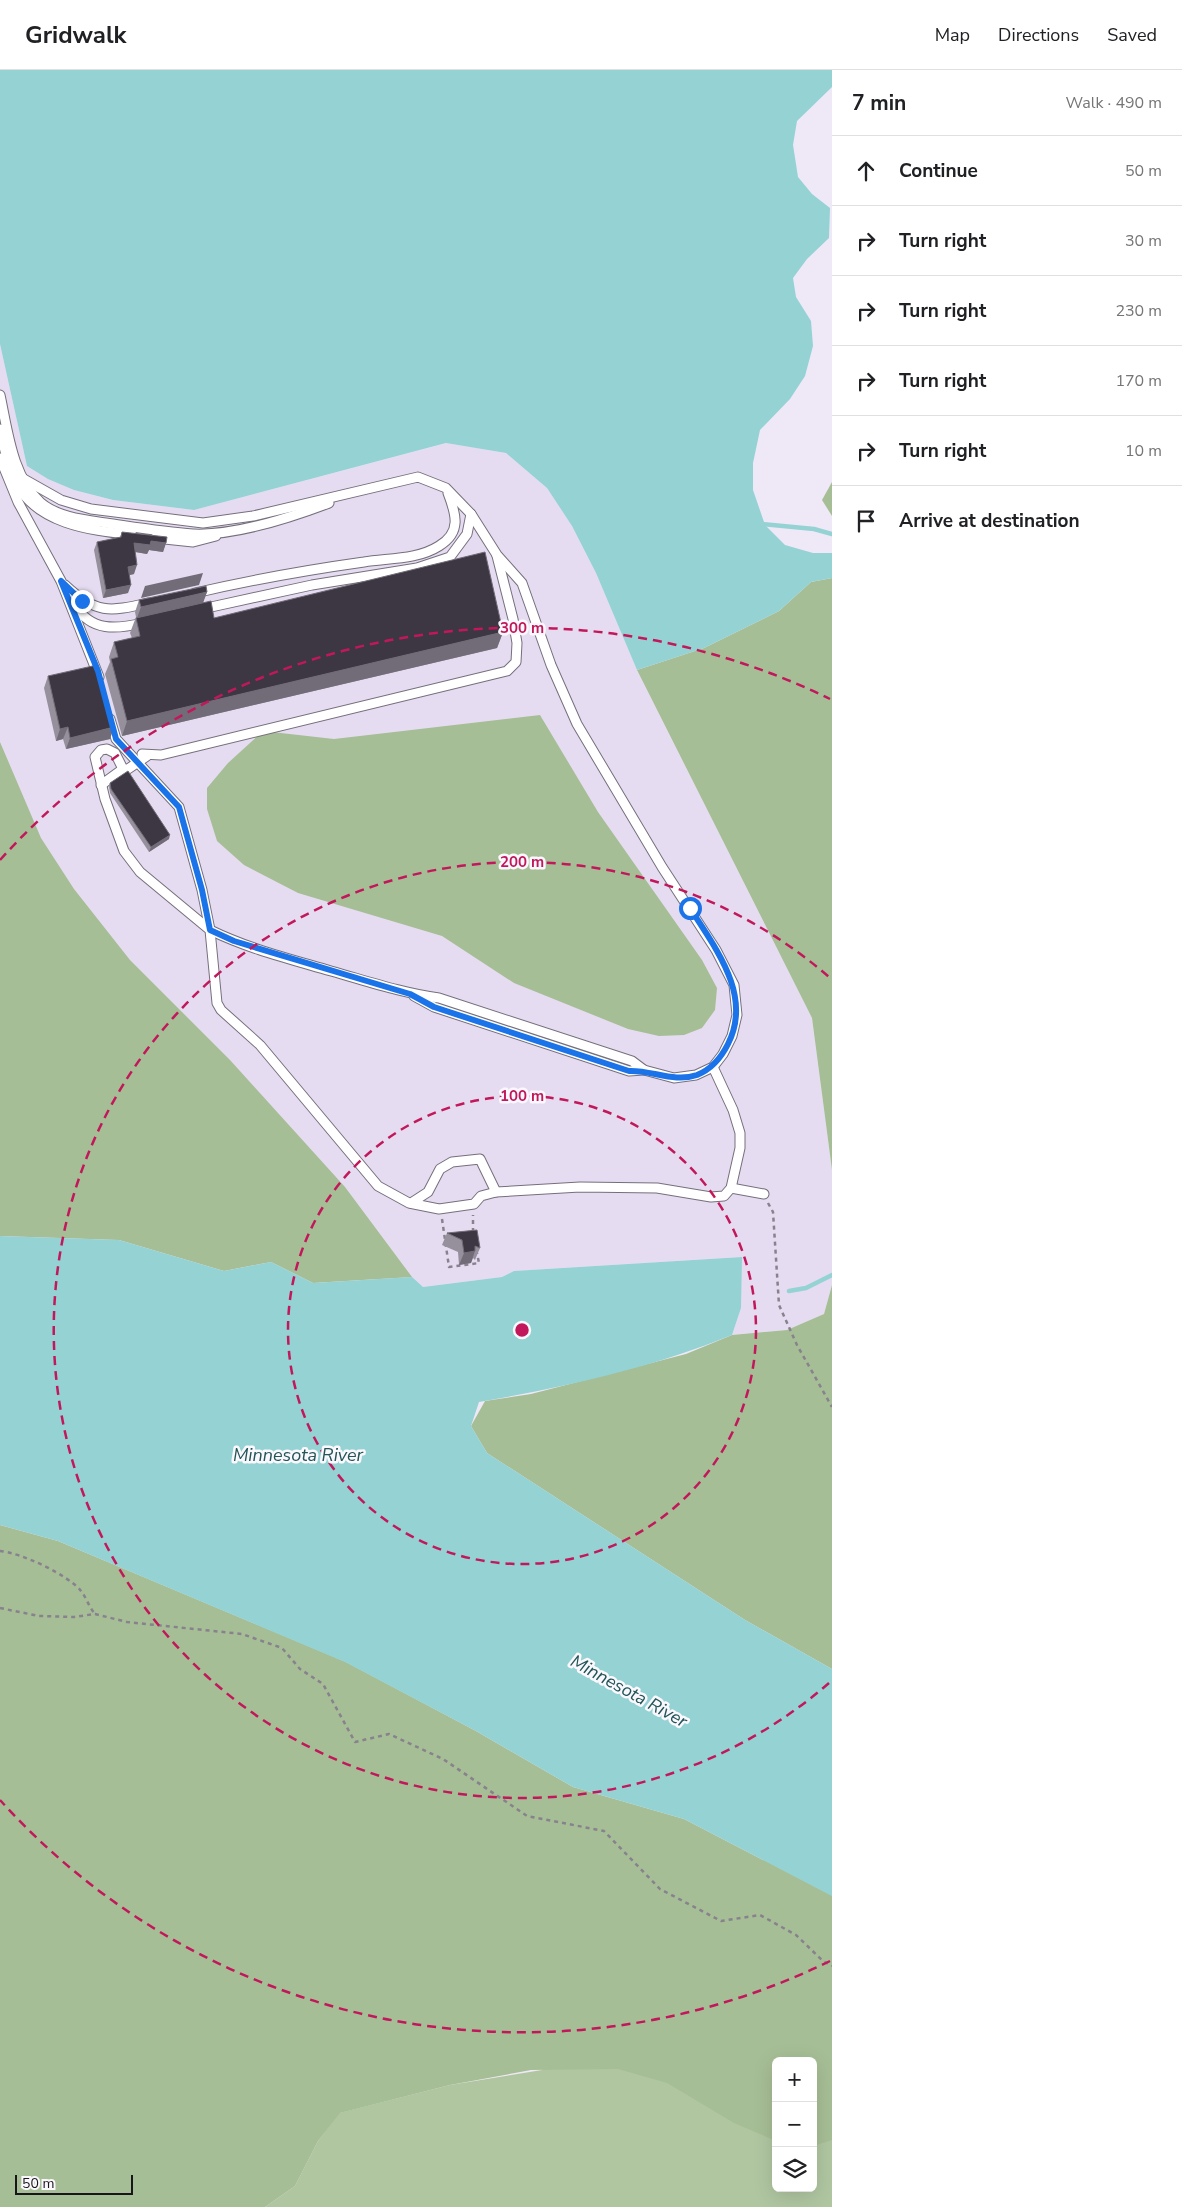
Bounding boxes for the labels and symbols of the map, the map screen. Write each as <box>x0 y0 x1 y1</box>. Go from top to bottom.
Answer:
route end <box>71 590 94 613</box>
text: 300 m <box>500 618 544 638</box>
text: 200 m <box>500 852 544 872</box>
route start <box>679 897 702 920</box>
text: 100 m <box>500 1086 544 1106</box>
centre of rings <box>513 1321 531 1339</box>
water label: Minnesota River <box>233 1443 364 1467</box>
water label: Minnesota River <box>566 1649 692 1733</box>
scale bar <box>15 2172 132 2195</box>

